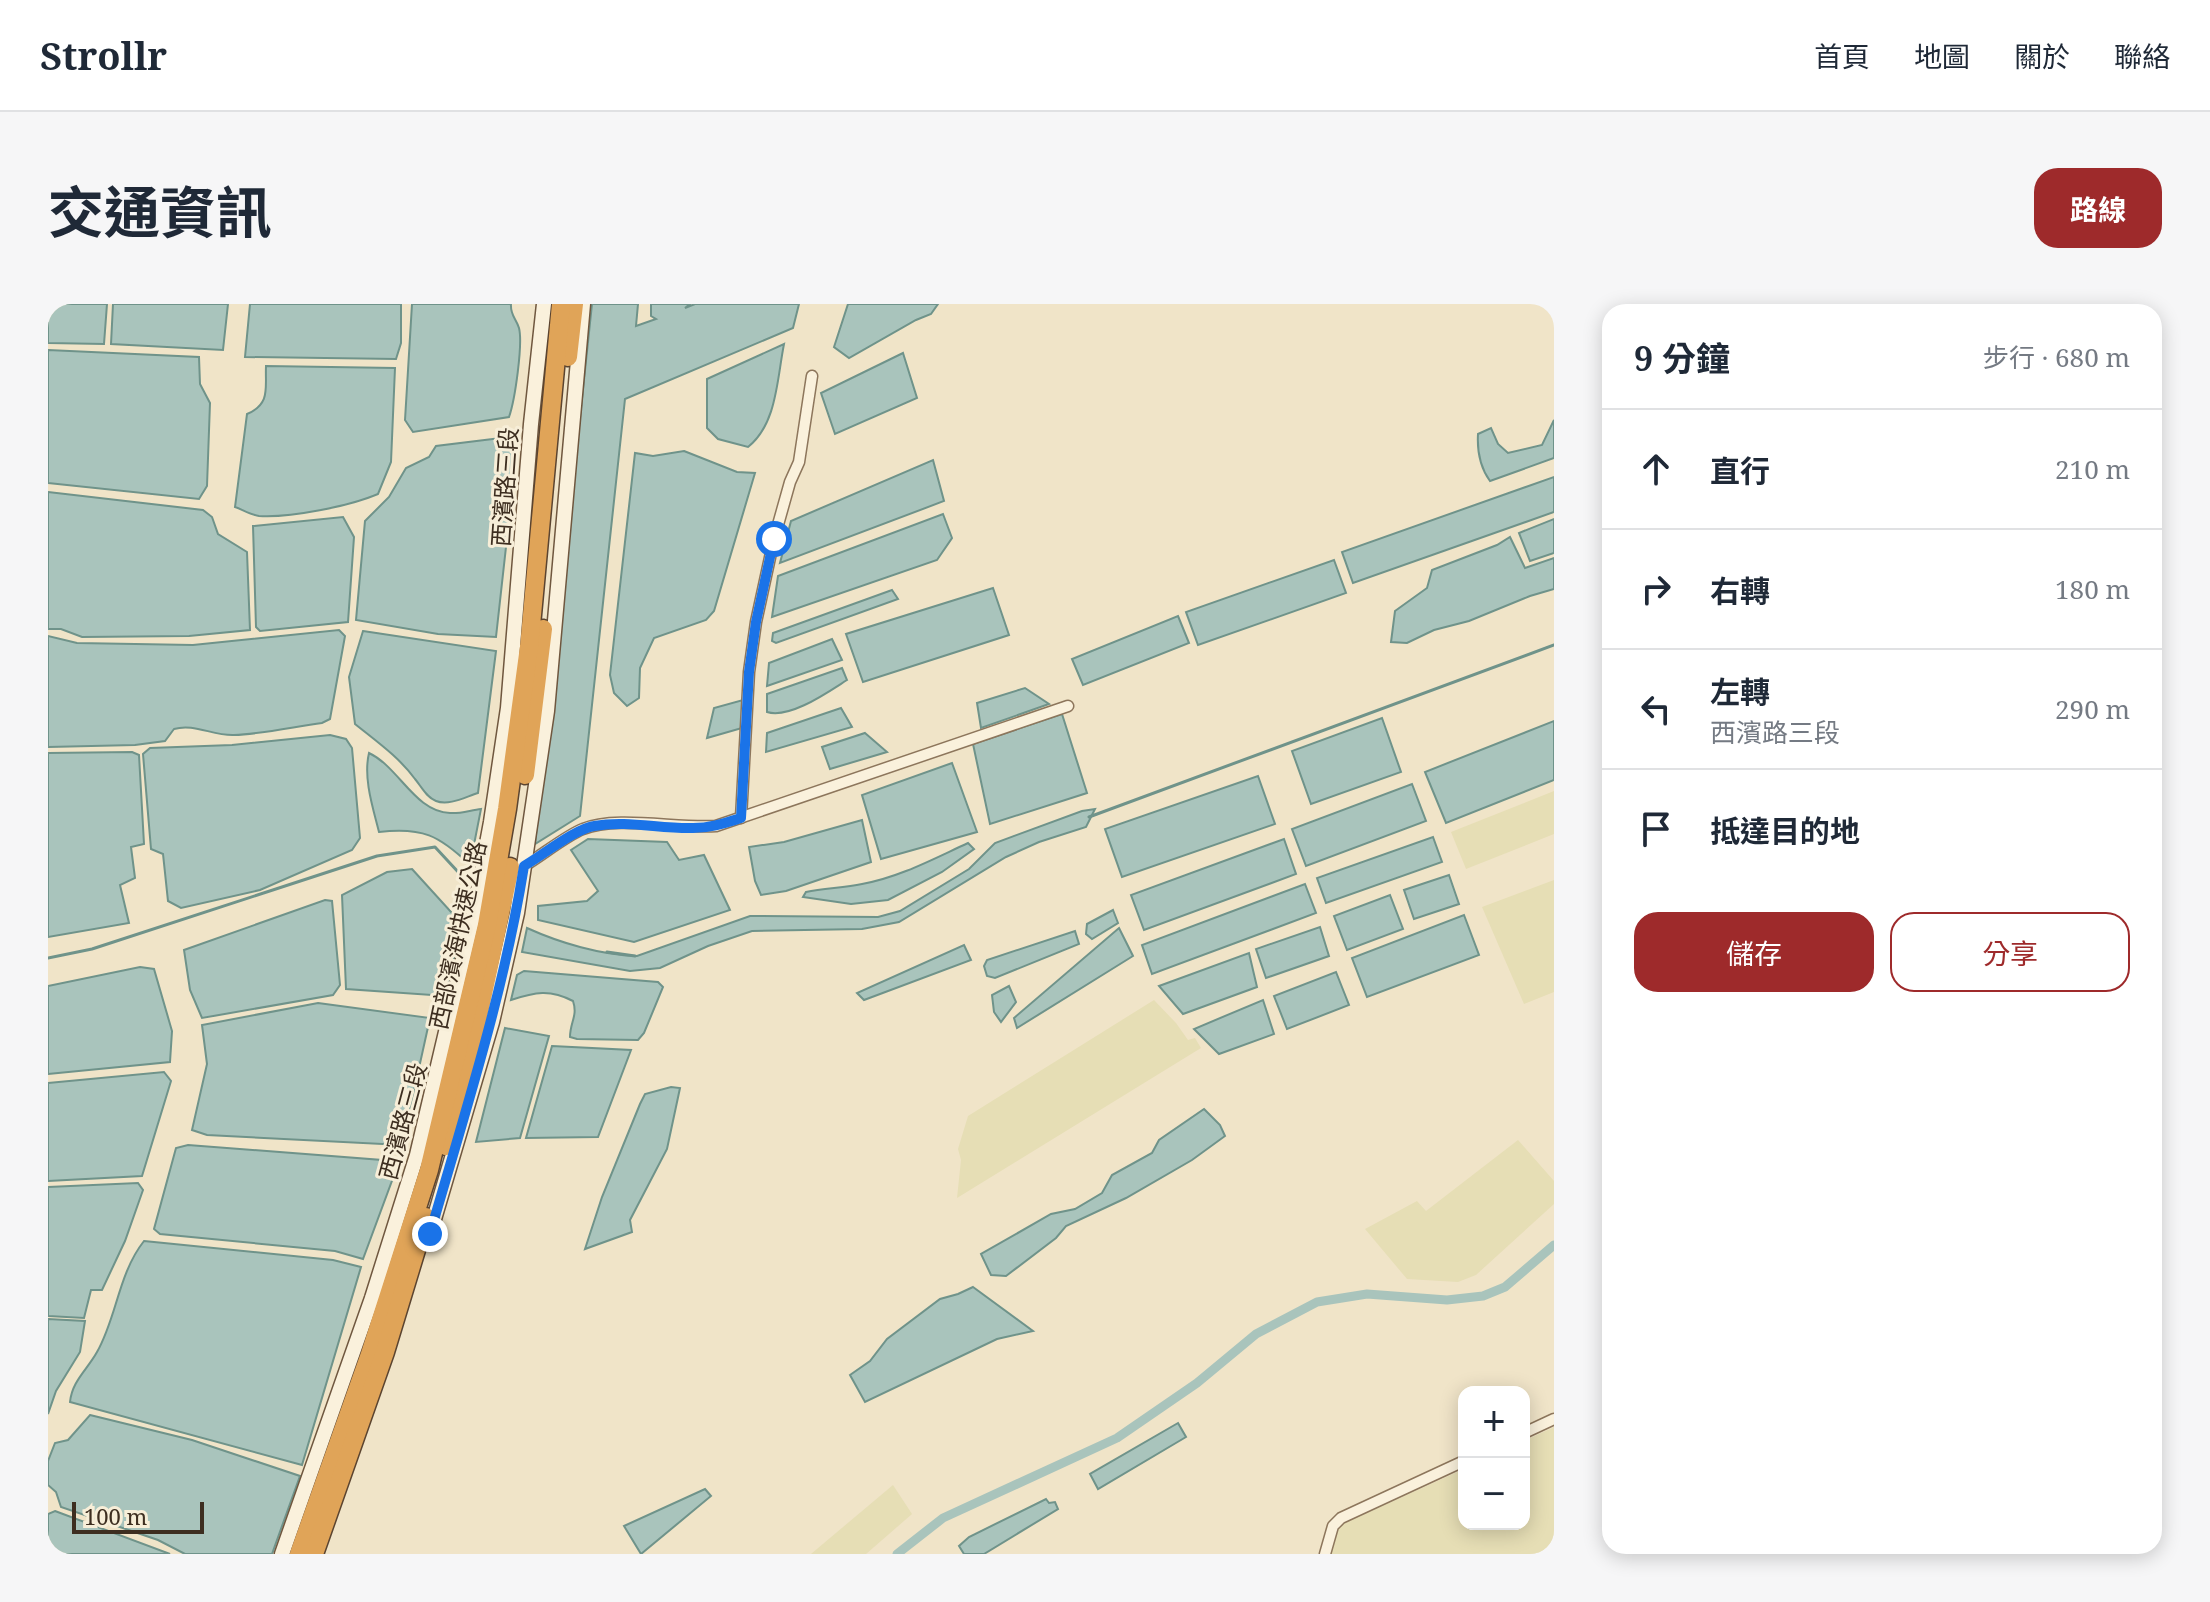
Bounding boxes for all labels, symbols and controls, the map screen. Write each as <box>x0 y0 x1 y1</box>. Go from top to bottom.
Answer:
text: Strollr <box>40 29 167 81</box>
text: 首頁 <box>1814 37 1870 75</box>
text: 地圖 <box>1914 37 1970 75</box>
text: 關於 <box>2014 37 2070 75</box>
text: 聯絡 <box>2114 37 2170 75</box>
button: 路線 <box>2034 168 2162 248</box>
text: 交通資訊 <box>48 173 272 249</box>
text: 9 分鐘 <box>1634 335 1730 381</box>
text: 步行 · 680 m <box>1983 339 2130 375</box>
street label: 西濱路三段 <box>483 426 525 548</box>
icon: ahead <box>1634 447 1678 491</box>
text: 直行 <box>1710 450 1770 491</box>
text: 210 m <box>2055 451 2130 487</box>
route start <box>756 521 792 557</box>
icon: right <box>1634 567 1678 611</box>
text: 右轉 <box>1710 570 1770 611</box>
text: 180 m <box>2055 571 2130 607</box>
text: 左轉 <box>1710 671 1770 712</box>
icon: left <box>1634 687 1678 731</box>
text: 290 m <box>2055 691 2130 727</box>
text: 西濱路三段 <box>1710 714 1840 750</box>
icon: arrive <box>1634 807 1678 851</box>
text: 抵達目的地 <box>1710 810 1860 851</box>
street label: 西部濱海快速公路 <box>421 838 493 1032</box>
button: 儲存 <box>1634 912 1874 992</box>
button: 分享 <box>1890 912 2130 992</box>
street label: 西濱路三段 <box>371 1059 433 1183</box>
route end <box>412 1216 448 1252</box>
map controls <box>1458 1386 1530 1530</box>
button: + <box>1458 1386 1530 1458</box>
button: − <box>1458 1458 1530 1530</box>
scale bar <box>72 1498 204 1534</box>
text: 100 m <box>84 1501 147 1531</box>

